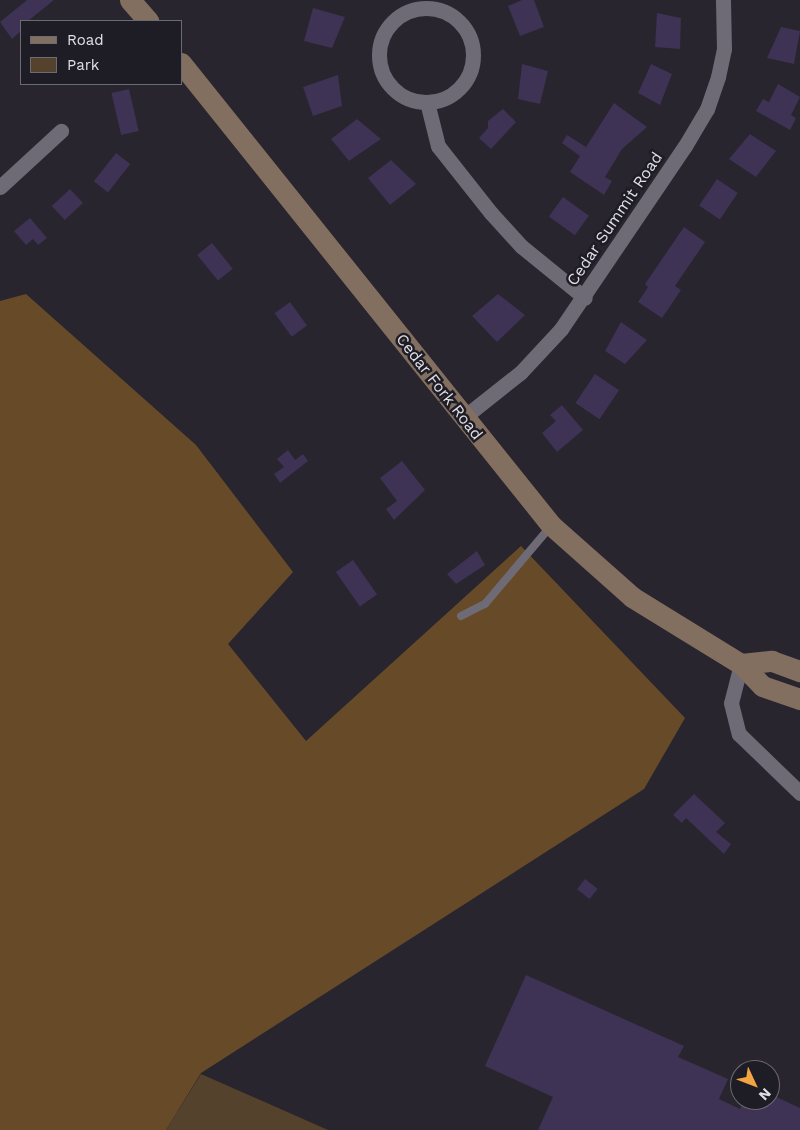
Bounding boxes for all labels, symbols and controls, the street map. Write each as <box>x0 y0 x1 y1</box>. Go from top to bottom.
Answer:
legend <box>20 20 182 85</box>
text: Road <box>67 31 104 49</box>
text: Park <box>67 56 99 74</box>
street label: Cedar Summit Road <box>563 148 667 290</box>
street label: Cedar Fork Road <box>391 330 487 444</box>
north arrow <box>730 1060 780 1110</box>
text: N <box>756 1085 775 1104</box>

